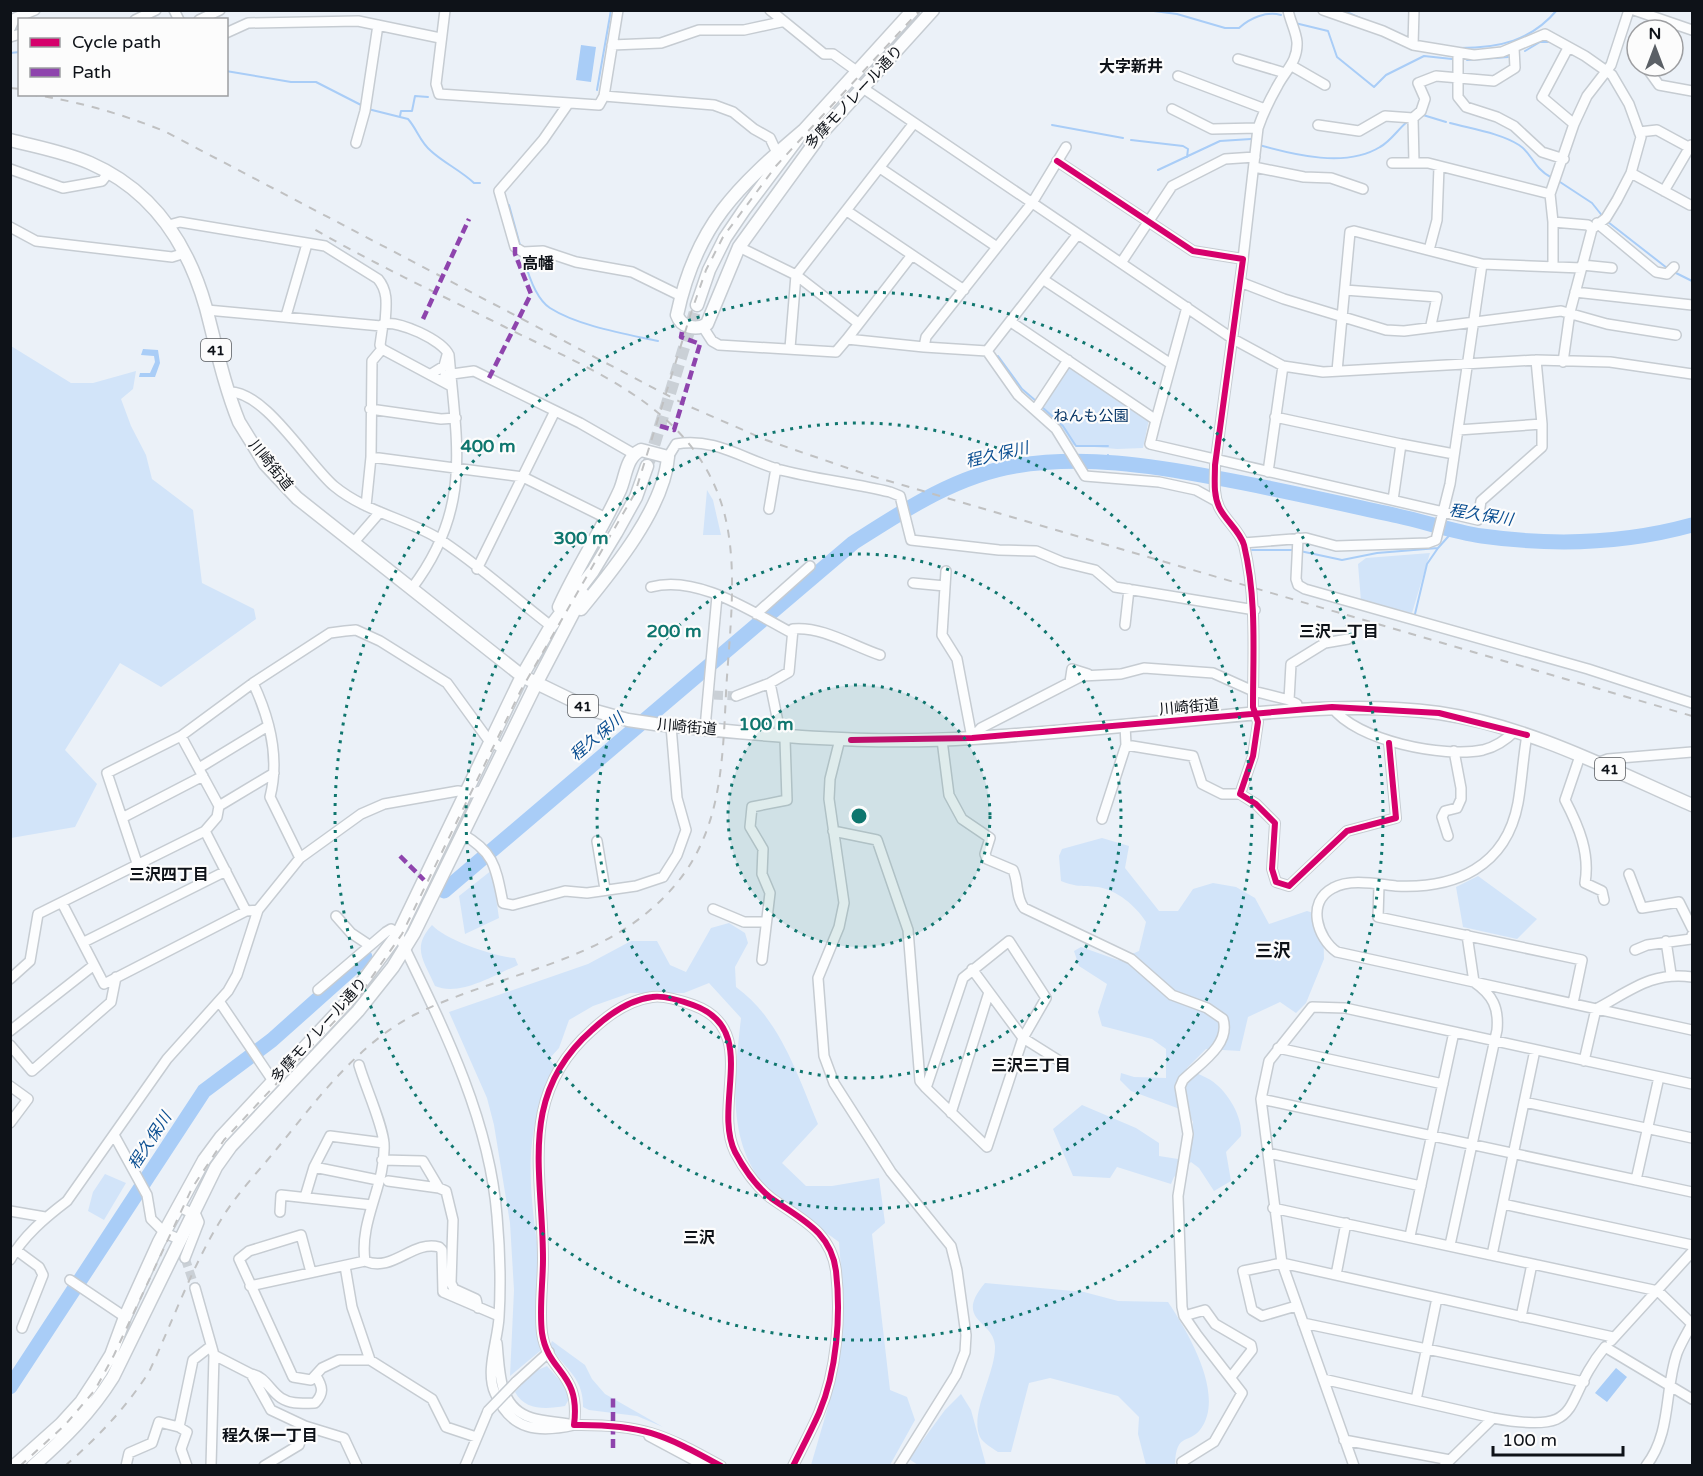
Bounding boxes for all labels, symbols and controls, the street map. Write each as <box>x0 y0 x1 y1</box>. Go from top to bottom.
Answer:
legend <box>18 18 228 96</box>
north arrow <box>1625 18 1685 78</box>
text: N <box>1649 24 1661 44</box>
text: Cycle path <box>72 31 161 53</box>
street label: 多摩モノレール通り <box>801 41 907 153</box>
district label: 大字新井 <box>1099 57 1163 77</box>
text: Path <box>72 61 111 83</box>
district label: 高幡 <box>522 254 554 274</box>
road number: 41 <box>201 339 231 361</box>
park label: ねんも公園 <box>1053 407 1129 425</box>
text: 400 m <box>460 435 516 457</box>
street label: 川崎街道 <box>245 436 297 494</box>
water label: 程久保川 <box>964 438 1032 472</box>
water label: 程久保川 <box>1448 500 1516 530</box>
text: 300 m <box>553 527 609 549</box>
text: 200 m <box>646 620 702 642</box>
district label: 三沢一丁目 <box>1299 622 1379 642</box>
road number: 41 <box>568 695 598 717</box>
street label: 川崎街道 <box>1158 695 1220 719</box>
water label: 程久保川 <box>566 707 629 765</box>
text: 100 m <box>738 713 794 735</box>
street label: 川崎街道 <box>656 715 718 739</box>
road number: 41 <box>1595 758 1625 780</box>
centre of rings <box>849 806 869 826</box>
district label: 三沢四丁目 <box>129 865 209 885</box>
district label: 三沢 <box>1255 940 1291 962</box>
street label: 多摩モノレール通り <box>267 974 371 1086</box>
district label: 三沢三丁目 <box>991 1056 1071 1076</box>
water label: 程久保川 <box>124 1107 177 1173</box>
district label: 三沢 <box>683 1228 715 1248</box>
scale bar <box>1493 1419 1624 1457</box>
district label: 程久保一丁目 <box>222 1426 318 1446</box>
text: 100 m <box>1502 1429 1557 1451</box>

